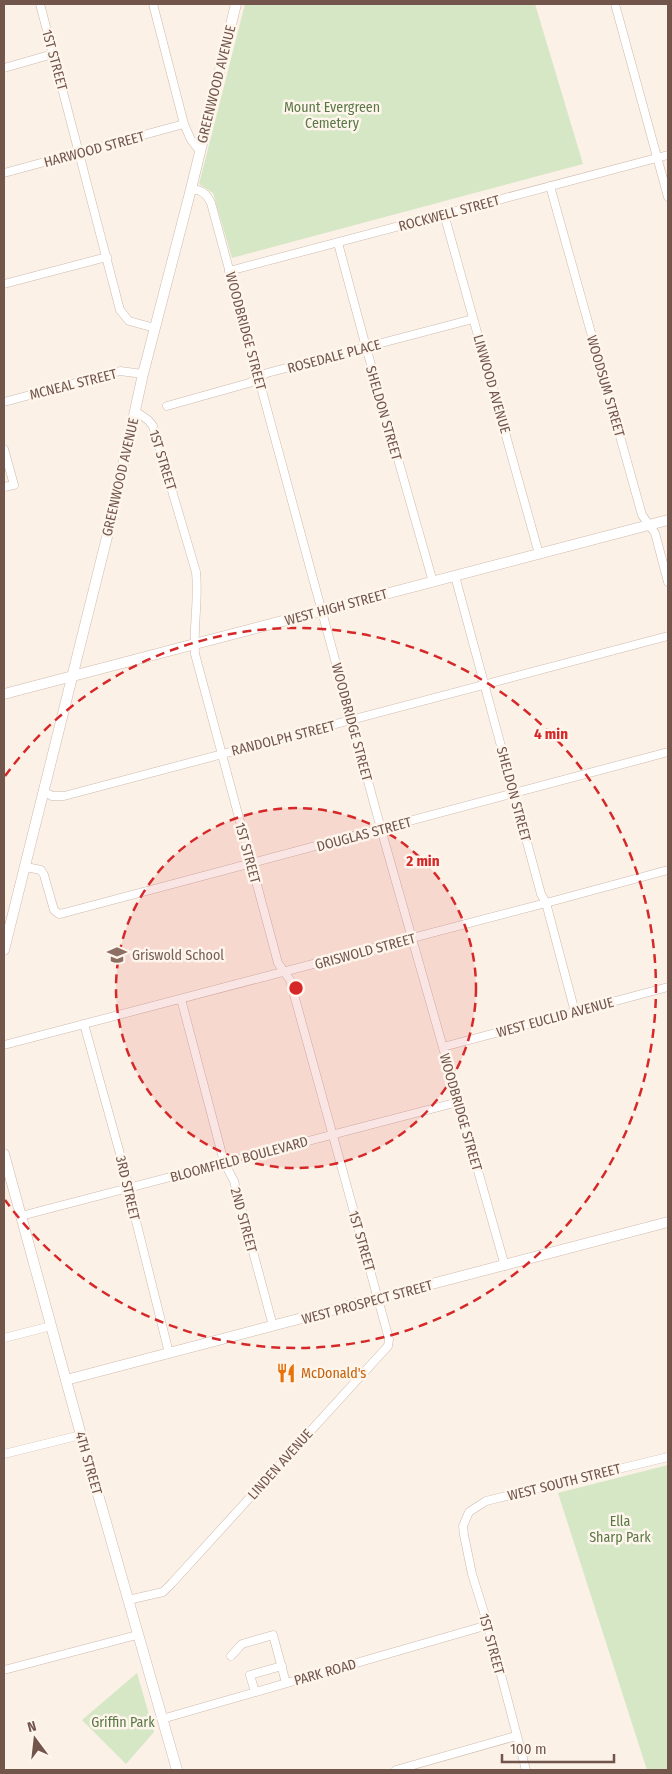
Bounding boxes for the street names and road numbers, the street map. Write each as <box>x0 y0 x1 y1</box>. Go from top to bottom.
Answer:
street label: GREENWOOD AVENUE <box>194 23 239 145</box>
street label: 1ST STREET <box>38 28 71 93</box>
street label: HARWOOD STREET <box>42 128 147 171</box>
street label: ROCKWELL STREET <box>397 192 502 235</box>
street label: WOODBRIDGE STREET <box>222 270 270 393</box>
street label: LINWOOD AVENUE <box>469 333 514 436</box>
street label: WOODSUM STREET <box>583 333 628 439</box>
street label: ROSEDALE PLACE <box>286 336 383 377</box>
street label: SHELDON STREET <box>362 364 405 463</box>
street label: MCNEAL STREET <box>28 365 119 404</box>
street label: GREENWOOD AVENUE <box>99 416 142 538</box>
street label: 1ST STREET <box>145 428 180 493</box>
street label: WEST HIGH STREET <box>283 585 390 629</box>
street label: WOODBRIDGE STREET <box>328 661 376 784</box>
street label: RANDOLPH STREET <box>230 717 337 760</box>
street label: SHELDON STREET <box>493 745 534 844</box>
street label: DOUGLAS STREET <box>315 814 414 855</box>
street label: 1ST STREET <box>231 821 264 886</box>
street label: GRISWOLD STREET <box>313 930 418 973</box>
street label: WEST EUCLID AVENUE <box>495 994 616 1041</box>
street label: WOODBRIDGE STREET <box>436 1051 486 1173</box>
street label: BLOOMFIELD BOULEVARD <box>168 1133 310 1186</box>
street label: 3RD STREET <box>112 1154 143 1223</box>
street label: 2ND STREET <box>227 1186 260 1255</box>
street label: 1ST STREET <box>345 1209 378 1274</box>
street label: WEST PROSPECT STREET <box>300 1277 435 1328</box>
street label: LINDEN AVENUE <box>244 1425 317 1503</box>
street label: 4TH STREET <box>71 1430 106 1497</box>
street label: WEST SOUTH STREET <box>506 1460 623 1505</box>
street label: 1ST STREET <box>475 1612 508 1677</box>
street label: PARK ROAD <box>292 1656 358 1689</box>

